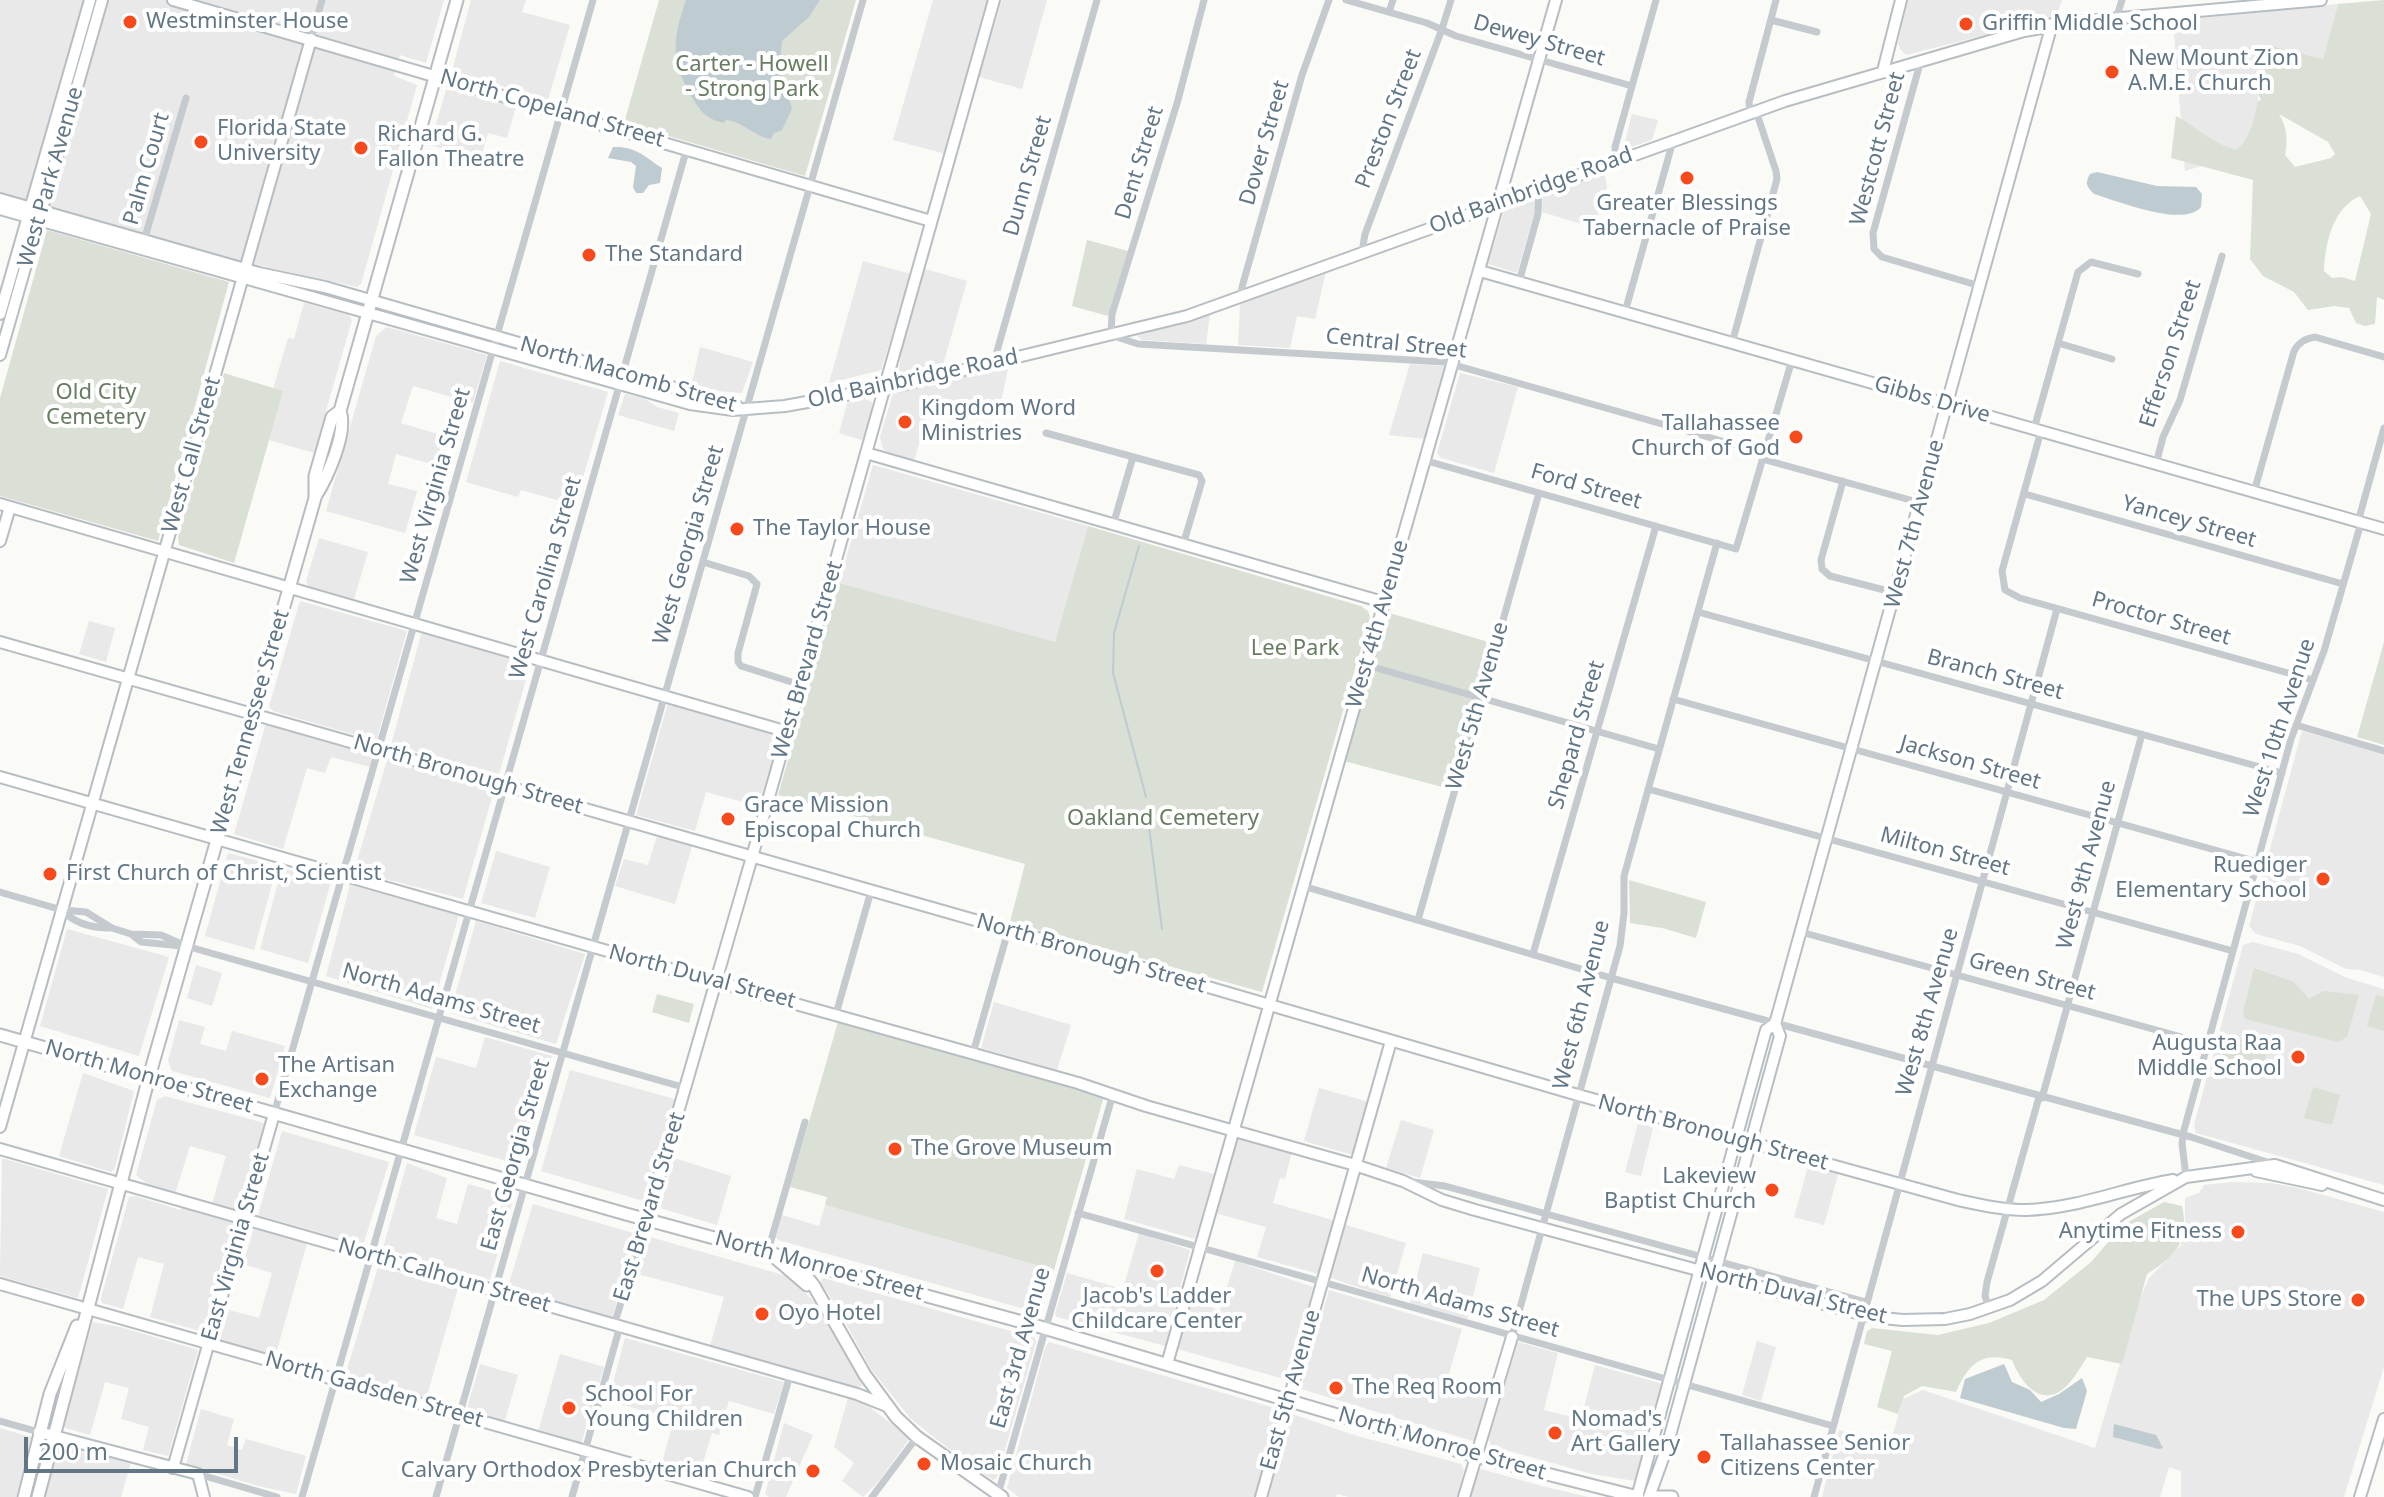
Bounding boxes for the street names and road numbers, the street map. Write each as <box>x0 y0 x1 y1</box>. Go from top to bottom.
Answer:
street label: Dewey Street <box>1470 10 1608 72</box>
street label: Preston Street <box>1350 46 1428 192</box>
street label: North Copeland Street <box>437 64 667 154</box>
street label: Westcott Street <box>1845 69 1911 229</box>
street label: Dover Street <box>1235 77 1295 209</box>
street label: West Park Avenue <box>13 84 89 270</box>
street label: Dent Street <box>1110 103 1170 223</box>
street label: Palm Court <box>118 110 176 228</box>
street label: Dunn Street <box>998 113 1058 239</box>
street label: Old Bainbridge Road <box>1426 142 1636 240</box>
street label: Efferson Street <box>2135 277 2207 431</box>
street label: Central Street <box>1324 323 1468 365</box>
street label: North Macomb Street <box>517 331 739 419</box>
street label: Old Bainbridge Road <box>805 344 1021 414</box>
street label: Gibbs Drive <box>1871 371 1993 429</box>
street label: West Call Street <box>157 374 227 536</box>
street label: West Virginia Street <box>395 385 477 587</box>
street label: West 7th Avenue <box>1880 437 1950 611</box>
street label: West Georgia Street <box>648 442 730 648</box>
street label: Ford Street <box>1528 459 1644 515</box>
street label: West Carolina Street <box>504 474 588 682</box>
street label: Yancey Street <box>2119 490 2259 554</box>
street label: West 4th Avenue <box>1341 537 1415 711</box>
street label: West Brevard Street <box>767 558 849 762</box>
street label: Proctor Street <box>2088 587 2234 651</box>
street label: West Tennessee Street <box>206 607 296 837</box>
street label: West 5th Avenue <box>1441 619 1515 793</box>
street label: West 10th Avenue <box>2239 635 2321 821</box>
street label: Branch Street <box>1924 644 2066 706</box>
street label: Shepard Street <box>1543 658 1611 812</box>
street label: North Bronough Street <box>350 730 586 820</box>
street label: Jackson Street <box>1897 730 2043 796</box>
street label: West 9th Avenue <box>2052 778 2122 952</box>
street label: Milton Street <box>1877 822 2013 882</box>
street label: North Bronough Street <box>973 909 1209 999</box>
street label: West 6th Avenue <box>1548 918 1616 1092</box>
street label: West 8th Avenue <box>1891 925 1965 1099</box>
street label: North Duval Street <box>606 939 798 1015</box>
street label: Green Street <box>1966 947 2098 1007</box>
street label: North Adams Street <box>339 958 543 1040</box>
street label: North Monroe Street <box>42 1035 256 1119</box>
street label: East Georgia Street <box>476 1056 556 1254</box>
street label: North Bronough Street <box>1595 1090 1831 1176</box>
street label: East Brevard Street <box>609 1109 691 1305</box>
street label: East Virginia Street <box>197 1150 275 1344</box>
street label: North Monroe Street <box>712 1225 926 1307</box>
street label: North Calhoun Street <box>335 1233 553 1319</box>
street label: North Duval Street <box>1696 1258 1890 1330</box>
street label: North Adams Street <box>1358 1262 1562 1344</box>
street label: East 3rd Avenue <box>985 1264 1057 1432</box>
street label: East 5th Avenue <box>1255 1307 1327 1473</box>
street label: North Gadsden Street <box>262 1346 486 1434</box>
street label: North Monroe Street <box>1335 1402 1549 1486</box>

